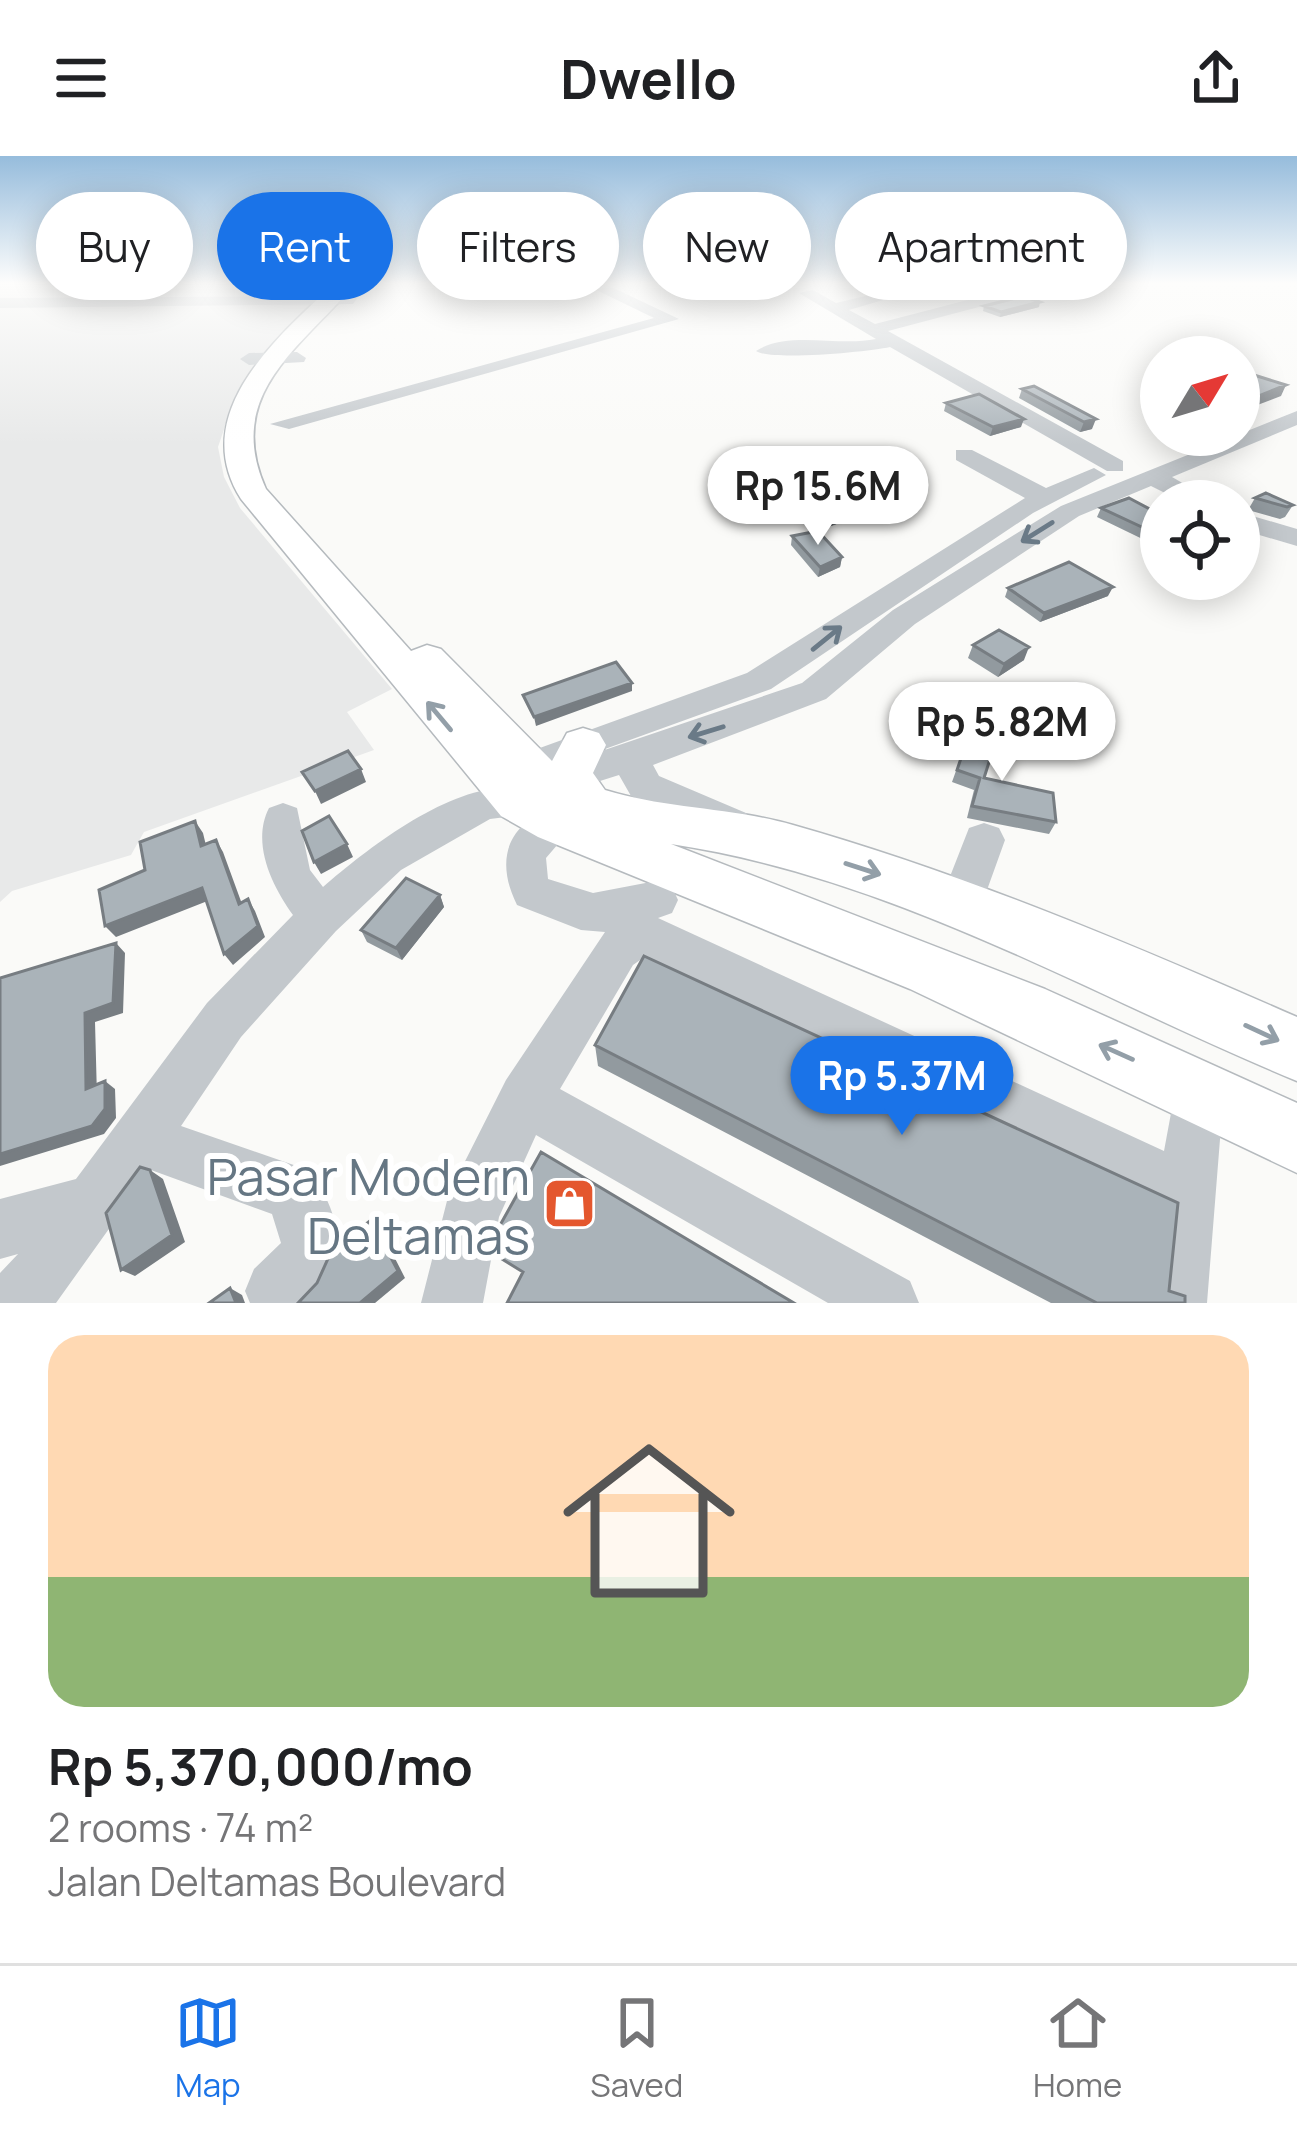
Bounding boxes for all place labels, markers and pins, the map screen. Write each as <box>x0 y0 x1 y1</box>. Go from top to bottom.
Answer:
pin: Rp 15.6M <box>694 446 942 548</box>
pin: Rp 5.82M <box>878 682 1126 784</box>
pin: Rp 5.37M <box>778 1036 1026 1138</box>
place label: Pasar Modern Deltamas <box>207 1141 530 1269</box>
shop icon: Pasar Modern Deltamas <box>541 1176 597 1232</box>

